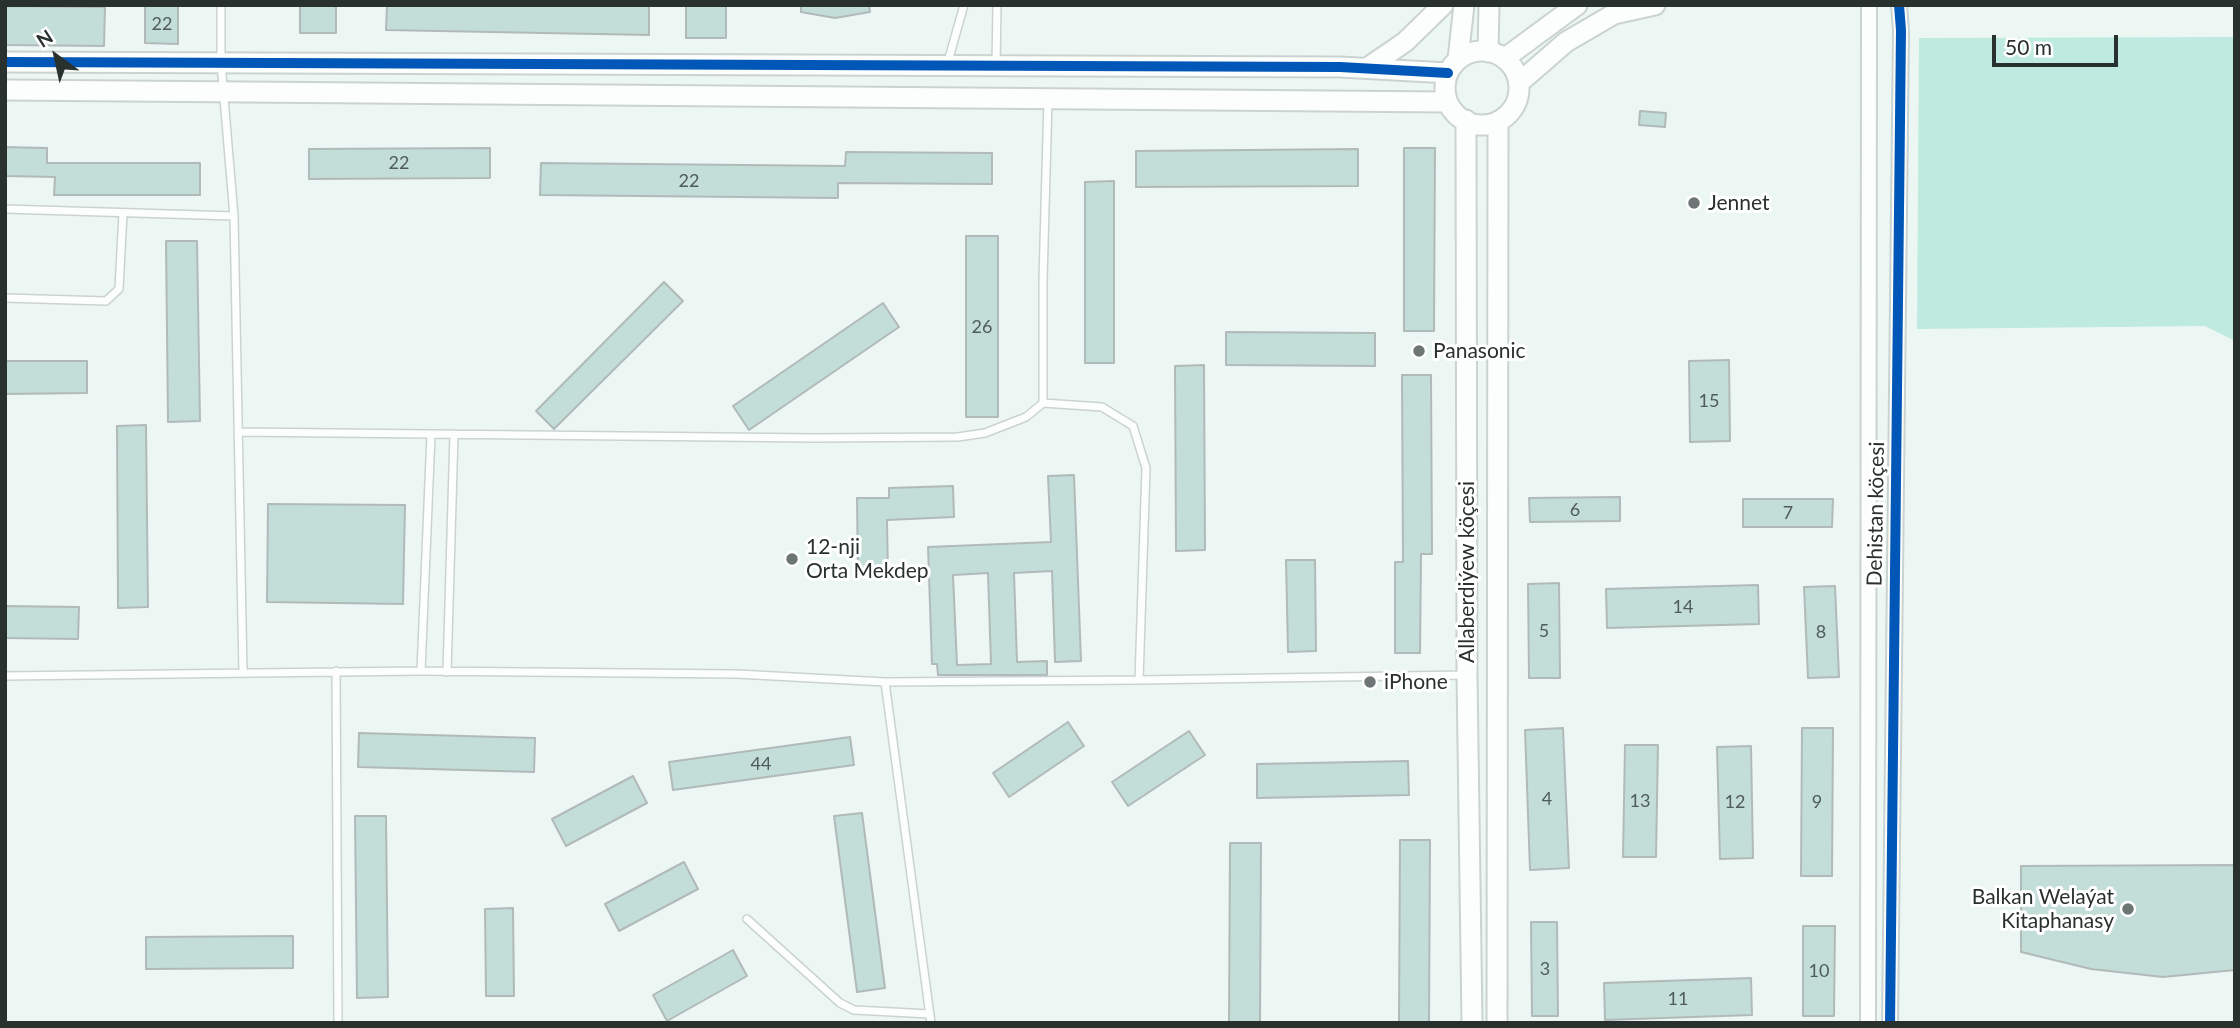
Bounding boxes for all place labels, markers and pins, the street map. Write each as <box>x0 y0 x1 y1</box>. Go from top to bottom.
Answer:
place label: Jennet <box>1708 190 1770 216</box>
marker: Jennet <box>1686 195 1702 211</box>
place label: Panasonic <box>1433 338 1526 364</box>
marker: Panasonic <box>1411 343 1427 359</box>
place label: 12-nji Orta Mekdep <box>806 534 929 584</box>
marker: 12-nji Orta Mekdep <box>784 551 800 567</box>
place label: iPhone <box>1384 669 1448 695</box>
marker: iPhone <box>1362 674 1378 690</box>
place label: Balkan Welaýat Kitaphanasy <box>1972 884 2114 934</box>
marker: Balkan Welaýat Kitaphanasy <box>2120 901 2136 917</box>

